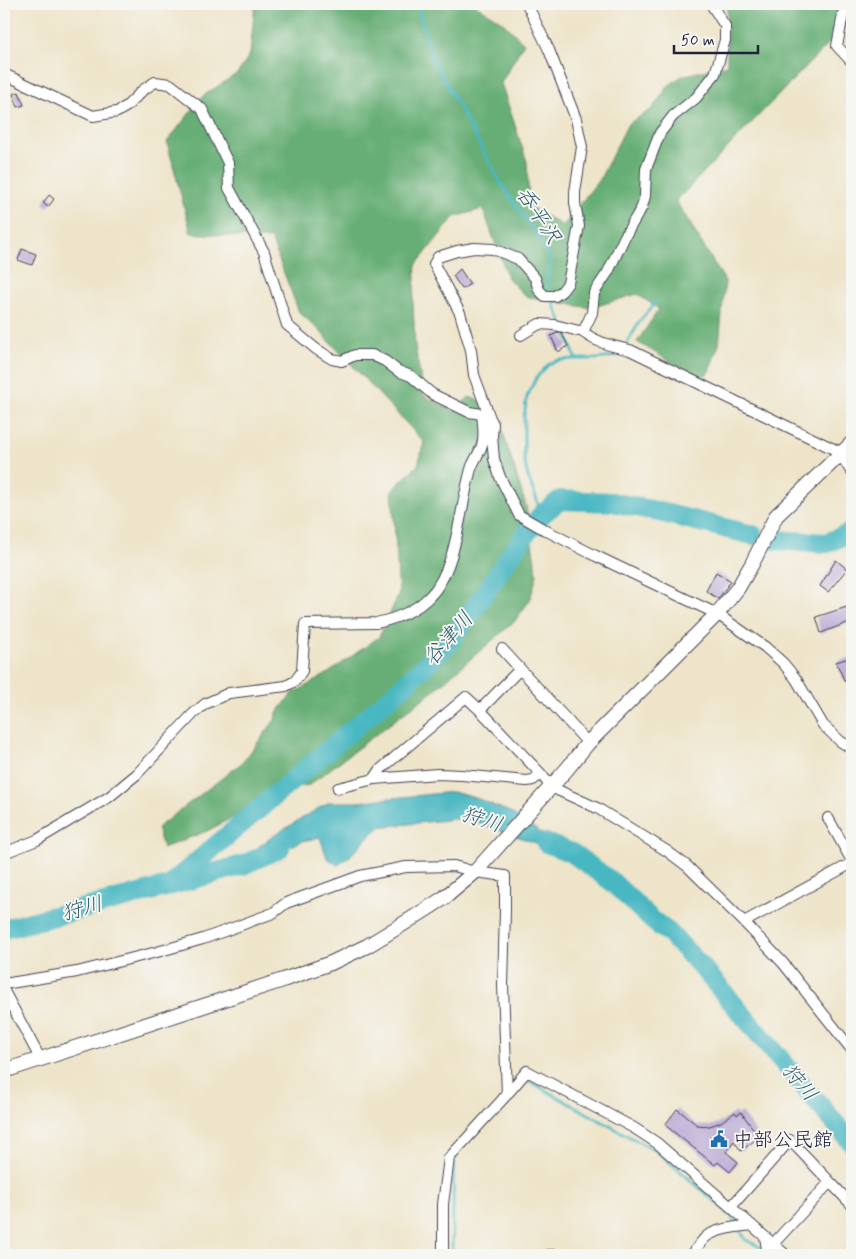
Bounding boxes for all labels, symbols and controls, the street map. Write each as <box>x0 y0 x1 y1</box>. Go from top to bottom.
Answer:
scale bar <box>674 22 757 54</box>
text: 50 m <box>681 31 715 51</box>
water label: 呑平沢 <box>509 182 568 250</box>
water label: 谷津川 <box>418 606 480 672</box>
water label: 狩川 <box>457 800 506 840</box>
water label: 狩川 <box>58 890 106 928</box>
water label: 狩川 <box>775 1058 823 1108</box>
place label: 中部公民館 <box>733 1127 833 1154</box>
public building icon: 中部公民館 <box>709 1129 729 1149</box>

